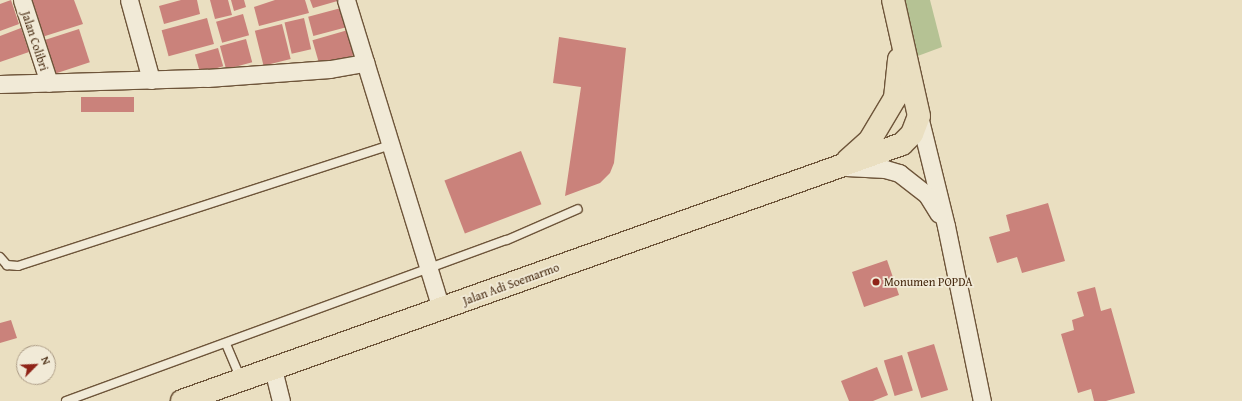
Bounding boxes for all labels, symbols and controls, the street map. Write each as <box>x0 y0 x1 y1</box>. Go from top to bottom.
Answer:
street label: Jalan Colibri <box>19 9 51 73</box>
street label: Jalan Adi Soemarmo <box>461 260 561 308</box>
place label: Monumen POPDA <box>884 275 972 289</box>
marker: Monumen POPDA <box>871 277 881 287</box>
north arrow <box>16 345 56 385</box>
text: N <box>37 354 55 367</box>

